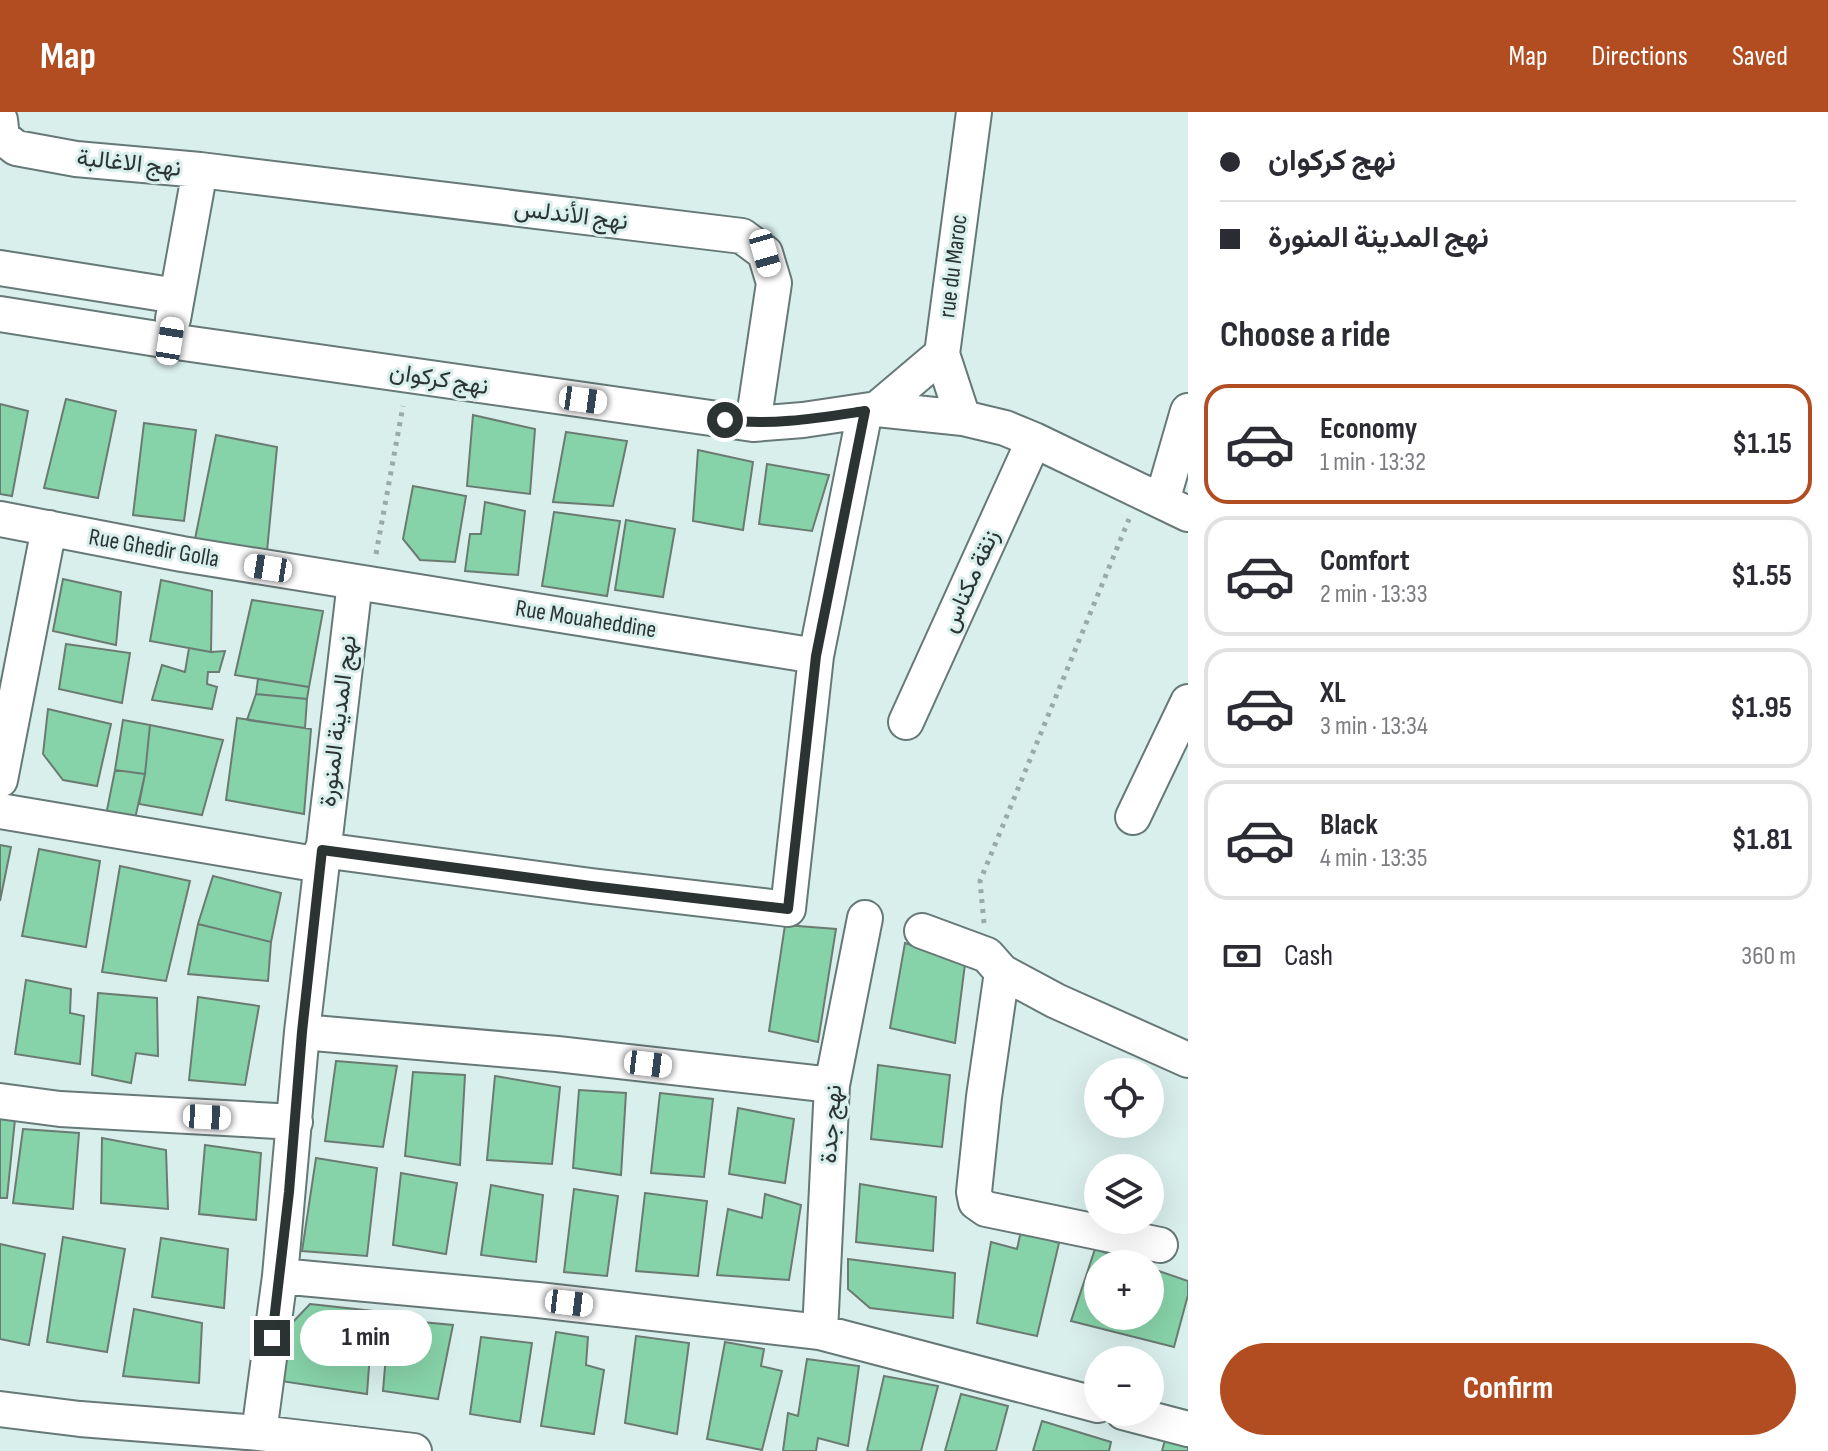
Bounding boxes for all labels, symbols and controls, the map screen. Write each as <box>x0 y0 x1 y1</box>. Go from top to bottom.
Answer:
text: Map <box>40 34 96 79</box>
text: Map <box>1509 40 1548 73</box>
text: Directions <box>1592 40 1688 73</box>
text: Saved <box>1732 40 1788 73</box>
street label: نهج الاغالبة <box>75 143 183 185</box>
text: نهج كركوان <box>1268 143 1396 179</box>
street label: نهج الأندلس <box>512 194 630 238</box>
street label: rue du Maroc <box>932 213 974 319</box>
text: نهج المدينة المنورة <box>1268 220 1489 256</box>
car <box>747 227 783 279</box>
text: Choose a ride <box>1220 314 1391 357</box>
car <box>154 315 186 367</box>
street label: نهج كركوان <box>387 357 491 403</box>
car <box>558 385 608 415</box>
route start <box>707 402 743 438</box>
icon: car <box>1224 408 1296 480</box>
text: Economy <box>1320 411 1417 447</box>
text: $1.15 <box>1732 426 1792 462</box>
text: 1 min · 13:32 <box>1320 447 1426 478</box>
street label: Rue Ghedir Golla <box>87 522 221 574</box>
street label: زنقة مكناس <box>935 525 1005 637</box>
icon: car <box>1224 540 1296 612</box>
text: Comfort <box>1320 543 1410 579</box>
car <box>242 552 294 584</box>
text: $1.55 <box>1731 558 1792 594</box>
text: 2 min · 13:33 <box>1320 579 1428 610</box>
street label: Rue Mouaheddine <box>513 594 659 644</box>
street label: نهج المدينة المنورة <box>313 634 365 809</box>
icon: car <box>1224 672 1296 744</box>
text: XL <box>1320 675 1346 711</box>
text: $1.95 <box>1730 690 1792 726</box>
text: 3 min · 13:34 <box>1320 711 1428 742</box>
icon: car <box>1224 804 1296 876</box>
text: Black <box>1320 807 1378 843</box>
text: $1.81 <box>1731 822 1792 858</box>
text: 4 min · 13:35 <box>1320 843 1427 874</box>
icon: cash <box>1220 934 1264 978</box>
text: Cash <box>1284 938 1333 974</box>
text: 360 m <box>1741 941 1796 972</box>
car <box>623 1049 673 1079</box>
map controls <box>1084 1058 1164 1426</box>
button: locate <box>1084 1058 1164 1138</box>
street label: نهج جدة <box>814 1084 850 1165</box>
car <box>182 1104 232 1130</box>
button: layers <box>1084 1154 1164 1234</box>
button: + <box>1084 1250 1164 1330</box>
car <box>544 1288 594 1318</box>
callout: 1 min <box>300 1310 432 1366</box>
route end <box>254 1320 290 1356</box>
text: 1 min <box>342 1322 390 1353</box>
button: Confirm <box>1220 1343 1796 1435</box>
button: − <box>1084 1346 1164 1426</box>

